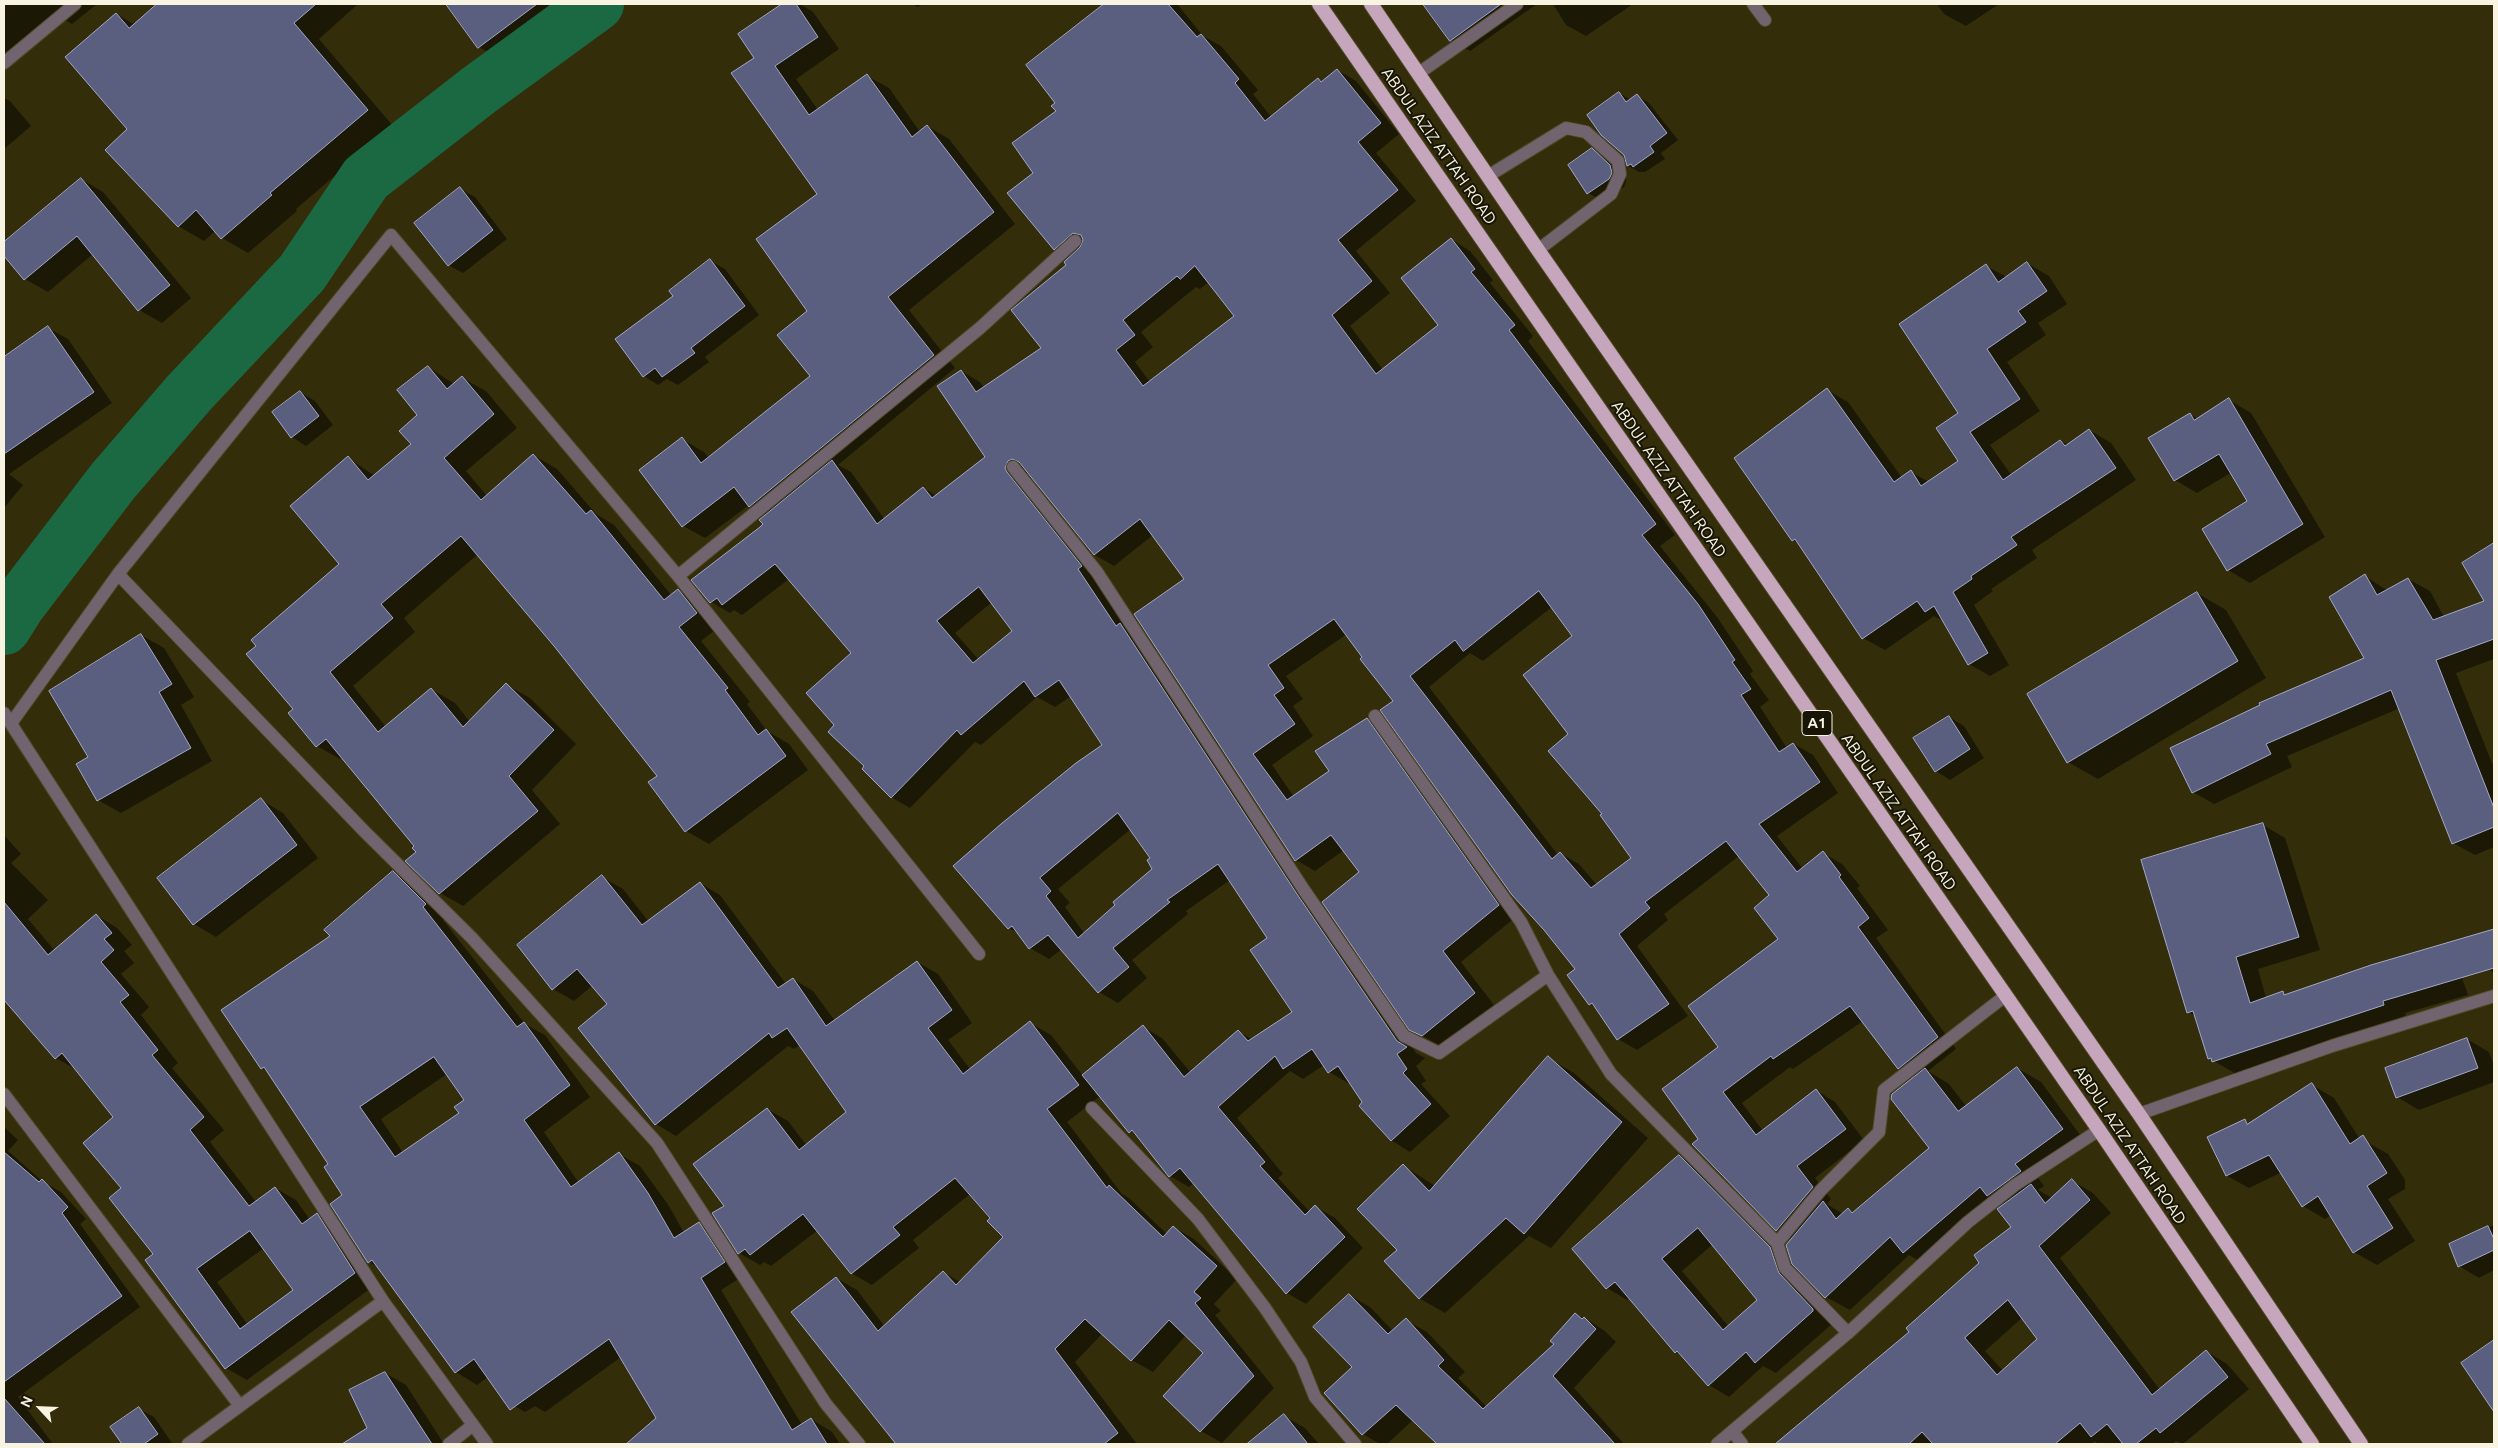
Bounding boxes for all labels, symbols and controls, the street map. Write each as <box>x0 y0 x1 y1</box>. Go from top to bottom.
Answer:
street label: ABDUL AZIZ ATTAH ROAD <box>1377 64 1501 228</box>
street label: ABDUL AZIZ ATTAH ROAD <box>1607 397 1731 561</box>
road number: A1 <box>1802 710 1832 736</box>
street label: ABDUL AZIZ ATTAH ROAD <box>1837 730 1961 894</box>
street label: ABDUL AZIZ ATTAH ROAD <box>2070 1062 2190 1228</box>
north arrow <box>15 1383 65 1433</box>
text: N <box>17 1394 36 1410</box>

